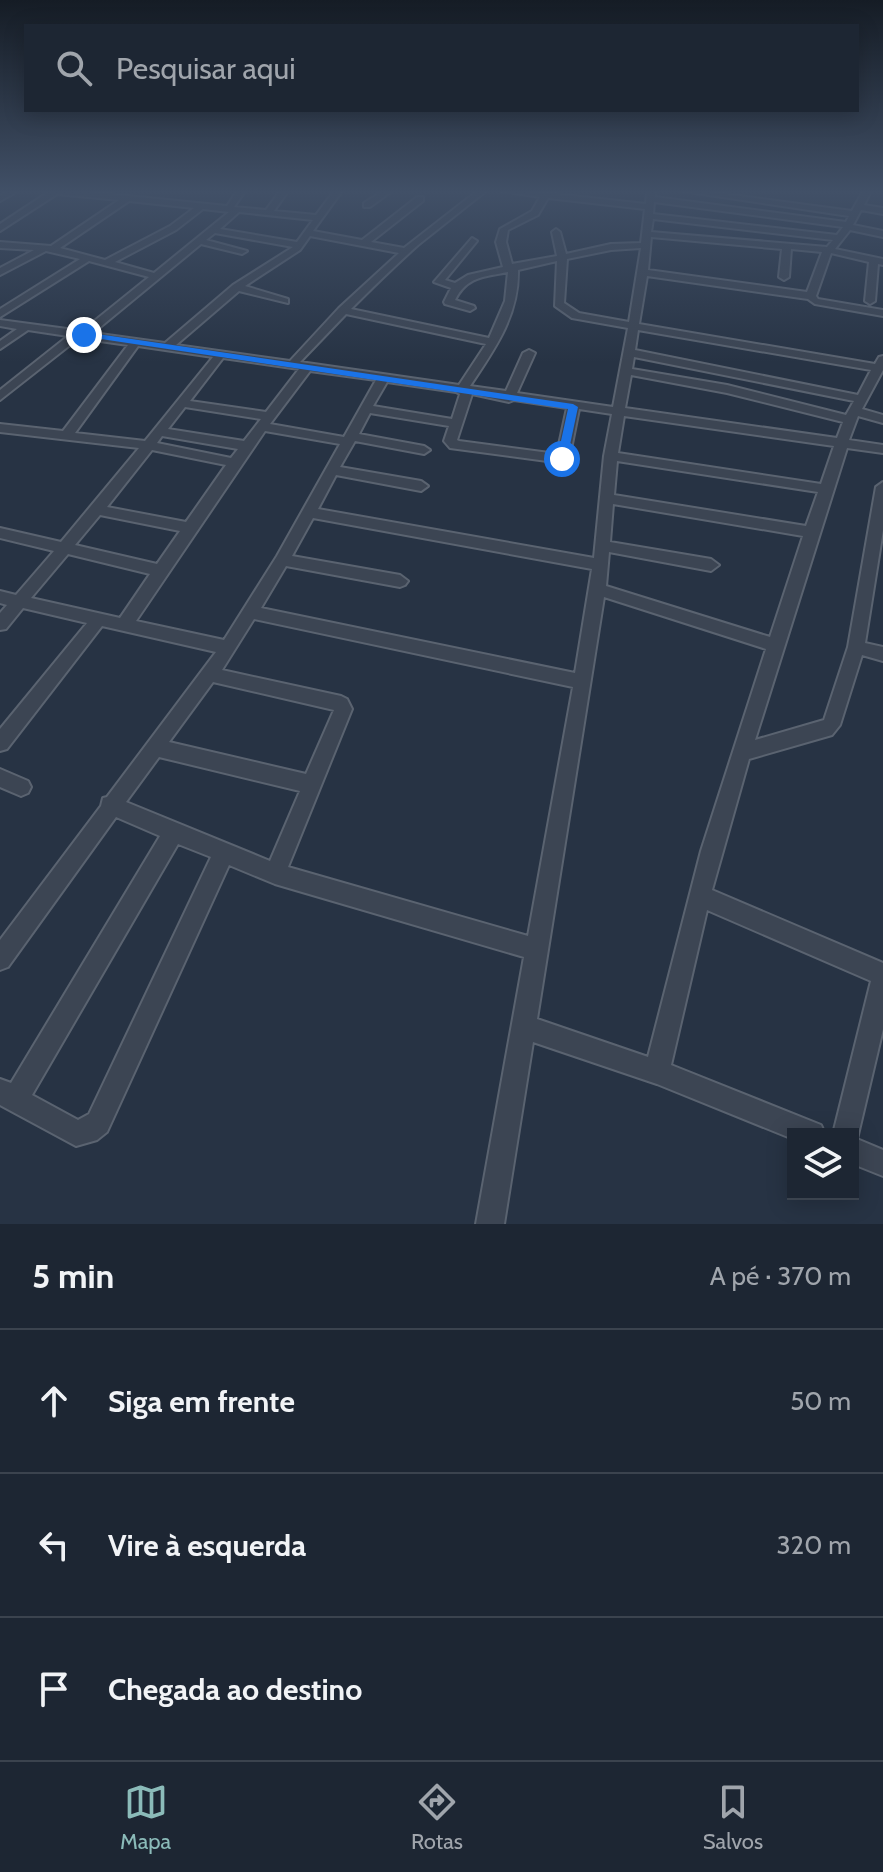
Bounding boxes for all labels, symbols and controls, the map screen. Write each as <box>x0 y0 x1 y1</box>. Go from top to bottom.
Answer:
search box <box>24 24 859 112</box>
icon: search <box>52 46 96 90</box>
text: Pesquisar aqui <box>116 50 296 87</box>
route end <box>66 317 102 353</box>
route start <box>544 441 580 477</box>
map controls <box>787 1128 859 1200</box>
button: layers <box>787 1128 859 1200</box>
text: 5 min <box>32 1255 114 1297</box>
text: A pé · 370 m <box>710 1260 851 1292</box>
icon: ahead <box>32 1379 76 1423</box>
text: Siga em frente <box>108 1383 295 1420</box>
text: 50 m <box>790 1385 851 1417</box>
icon: left <box>32 1523 76 1567</box>
text: Vire à esquerda <box>108 1527 306 1564</box>
text: 320 m <box>777 1529 851 1561</box>
icon: arrive <box>32 1667 76 1711</box>
text: Chegada ao destino <box>108 1671 362 1708</box>
tab: Mapa <box>120 1780 171 1855</box>
tab: Rotas <box>411 1780 463 1855</box>
tab: Salvos <box>703 1780 763 1855</box>

